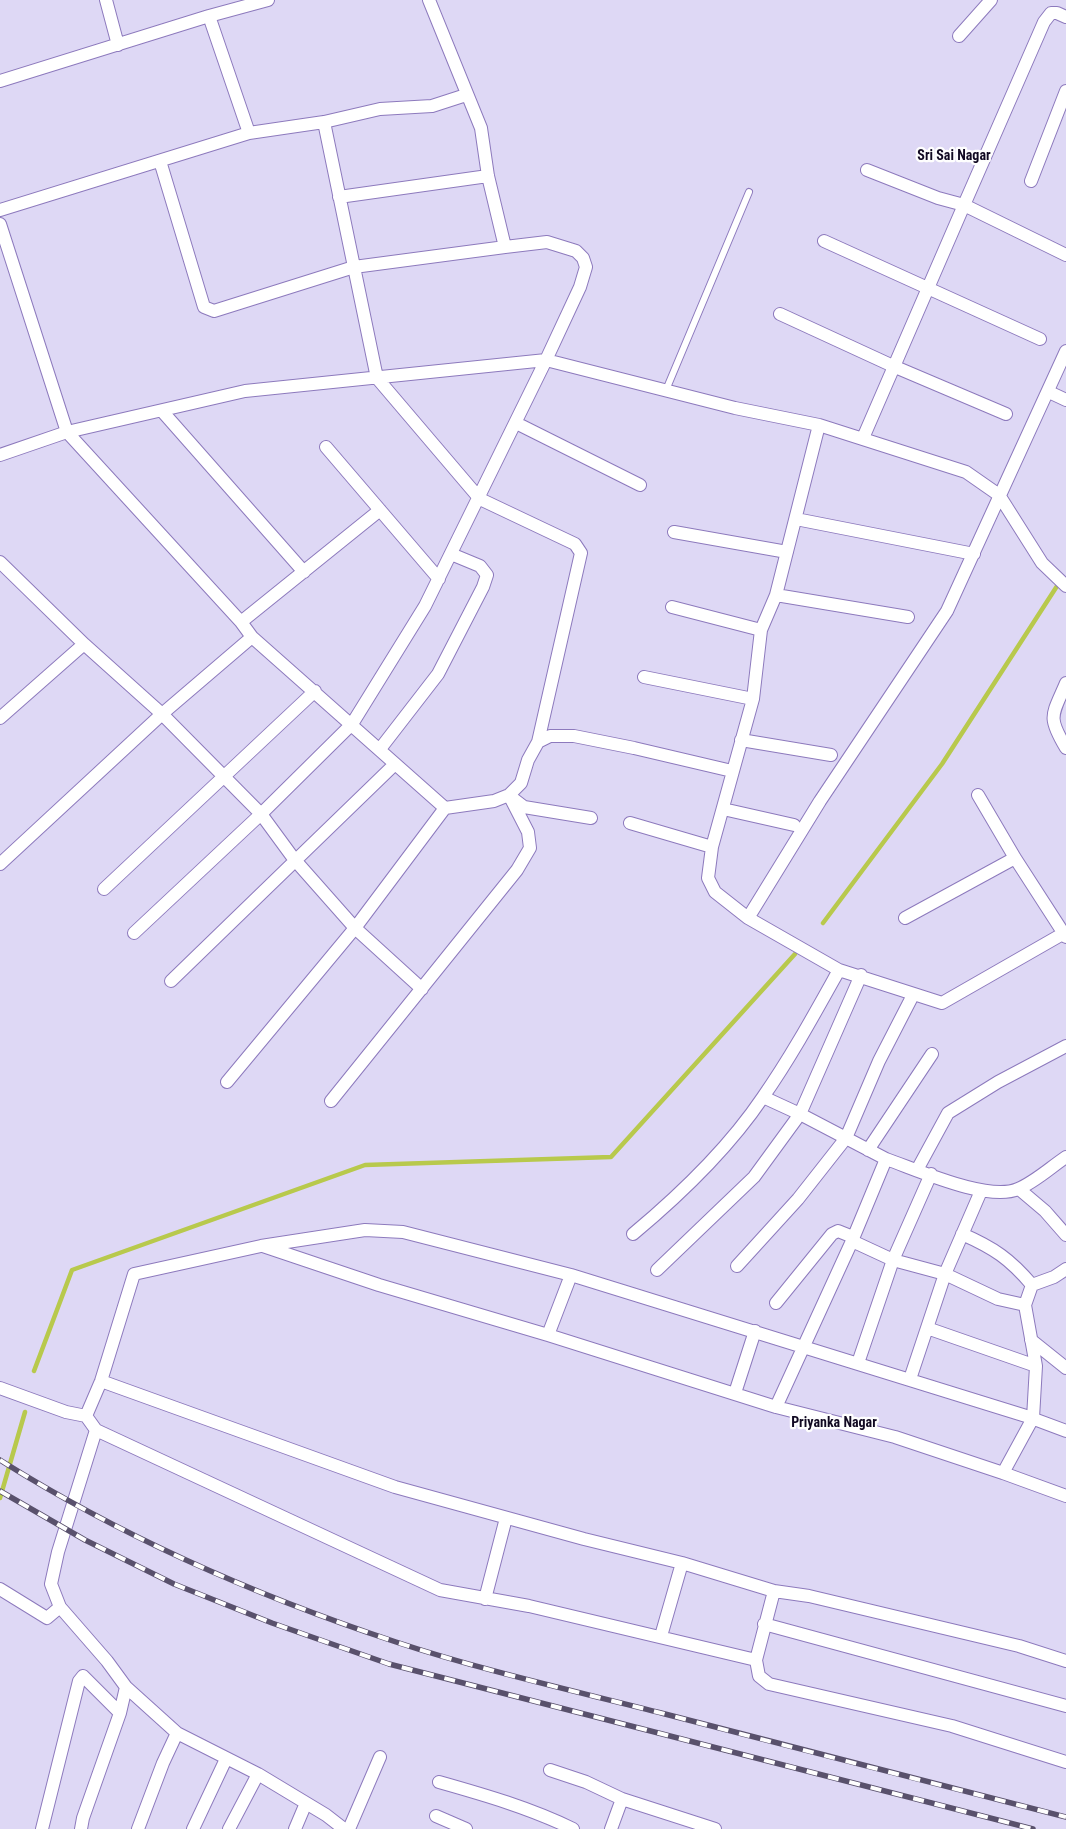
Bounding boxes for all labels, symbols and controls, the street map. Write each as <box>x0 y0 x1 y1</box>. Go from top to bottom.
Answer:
district label: Sri Sai Nagar <box>917 148 991 164</box>
district label: Priyanka Nagar <box>791 1415 877 1431</box>

